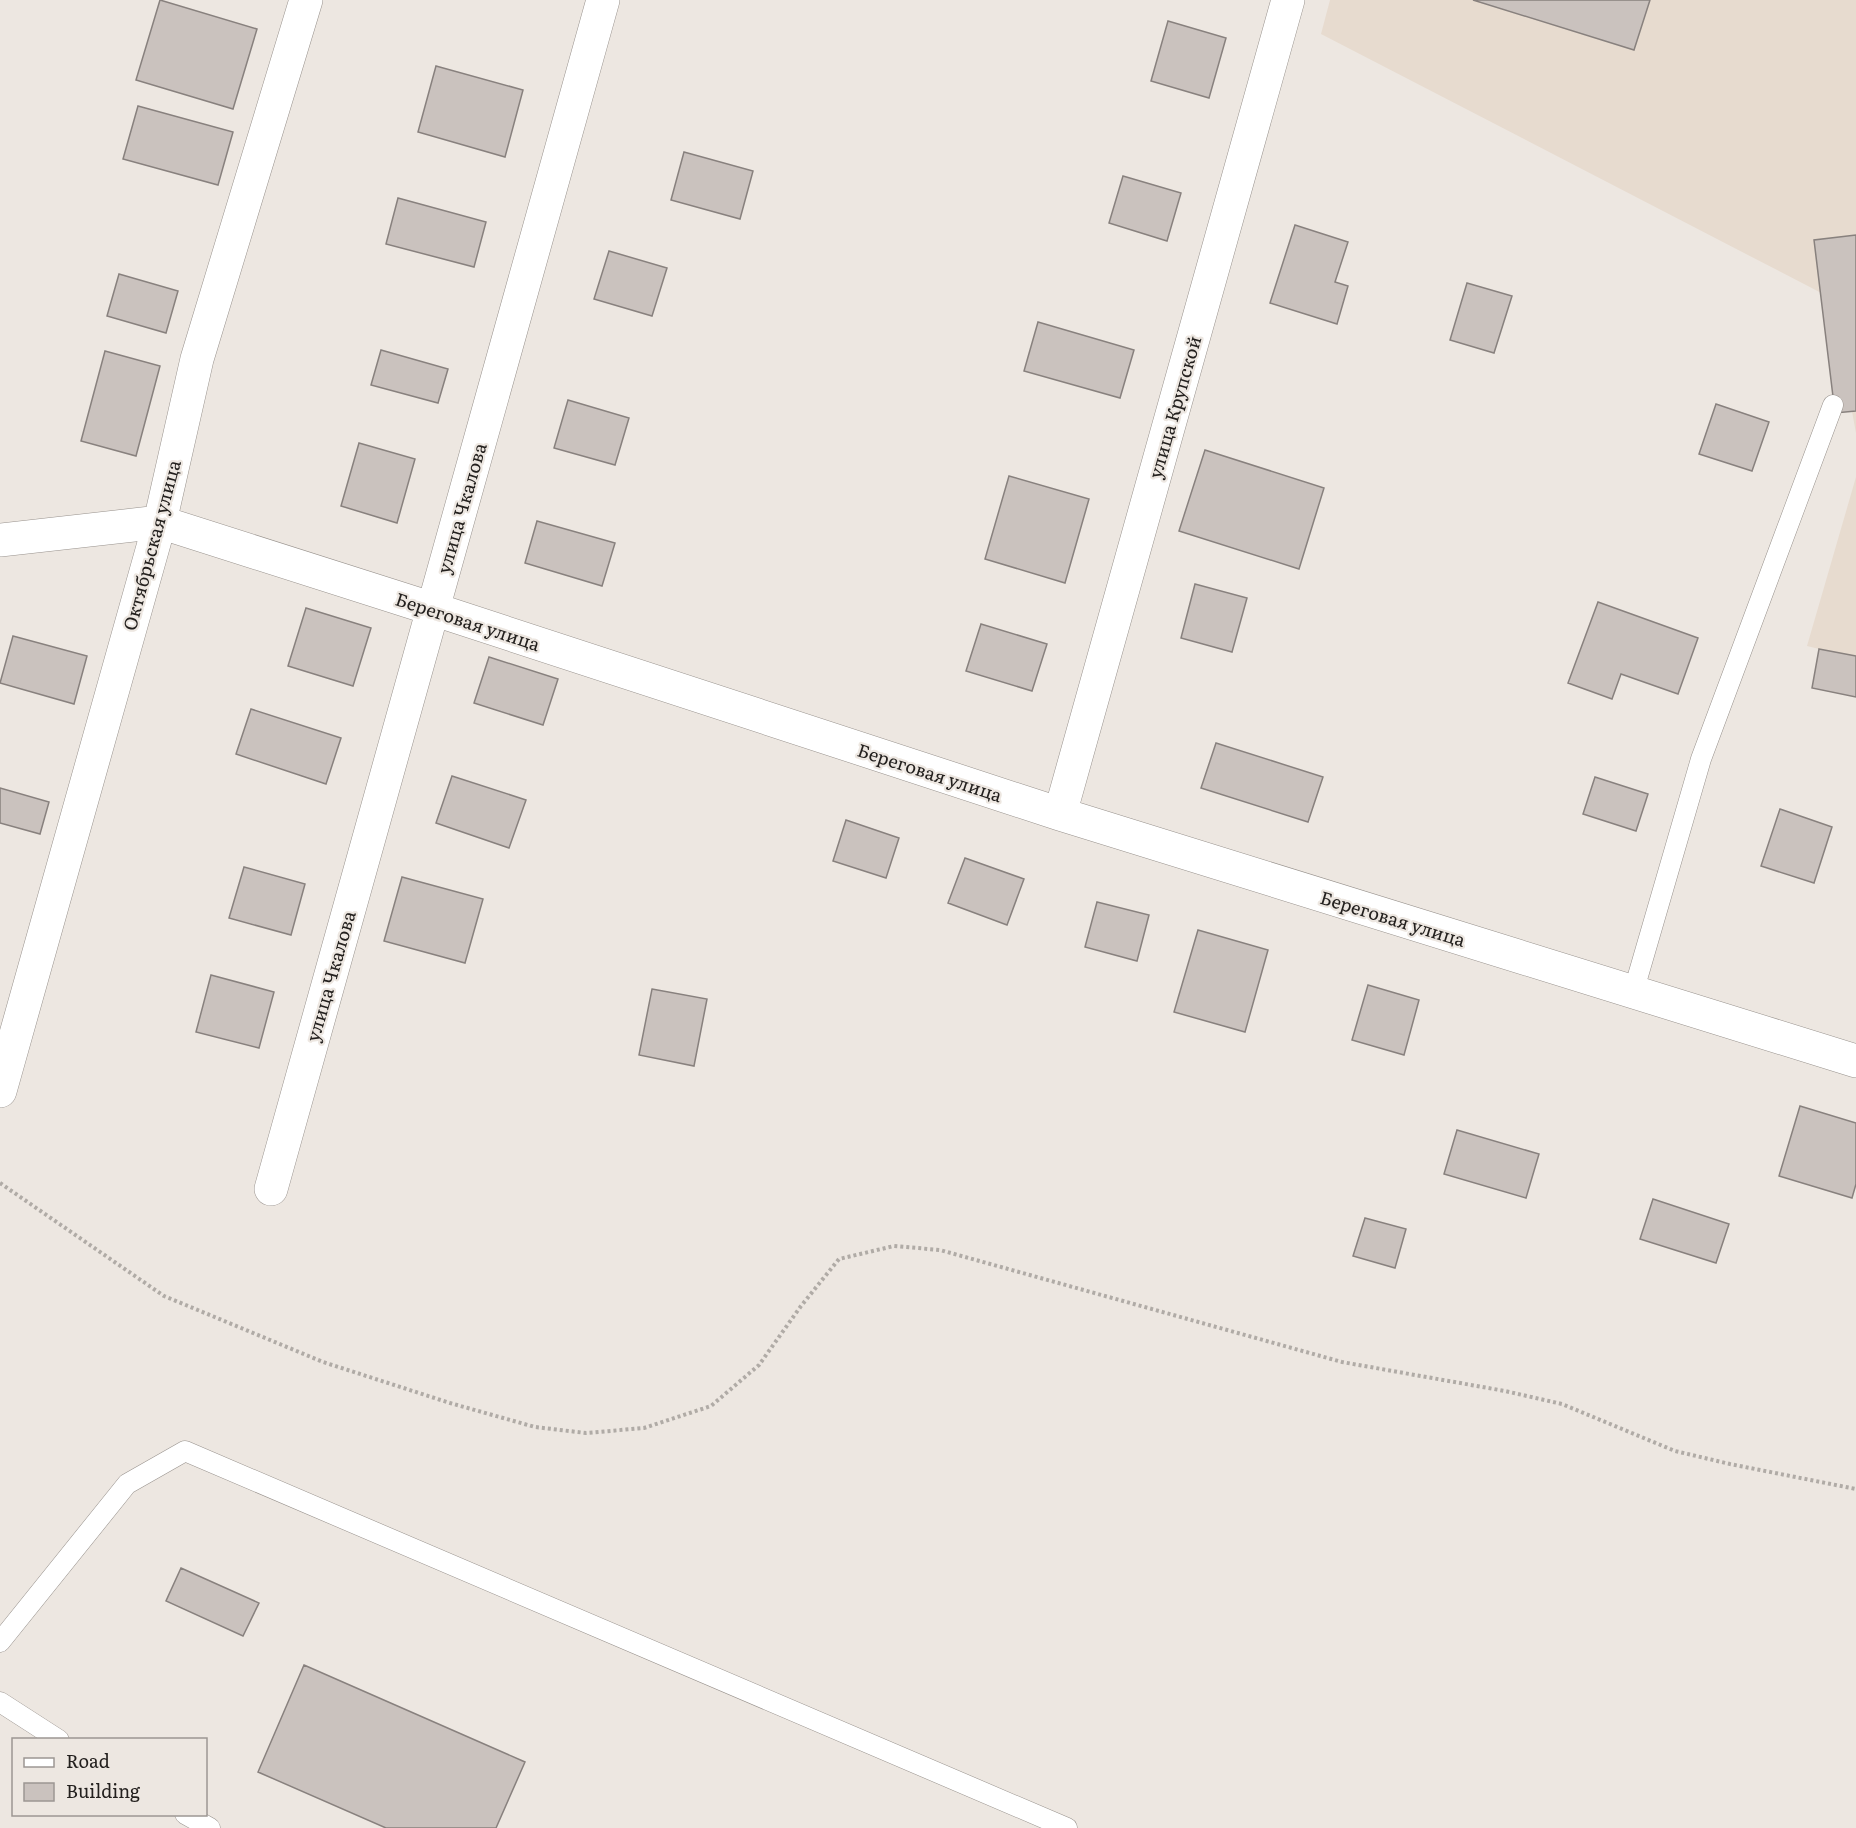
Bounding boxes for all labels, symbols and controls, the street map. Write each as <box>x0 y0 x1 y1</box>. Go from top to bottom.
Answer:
street label: улица Крупской <box>1141 332 1207 482</box>
street label: улица Чкалова <box>429 439 493 577</box>
street label: Октябрьская улица <box>115 457 187 633</box>
street label: Береговая улица <box>392 585 544 657</box>
street label: Береговая улица <box>854 736 1006 808</box>
street label: Береговая улица <box>1317 883 1469 953</box>
street label: улица Чкалова <box>298 907 362 1045</box>
legend <box>12 1738 207 1816</box>
text: Road <box>66 1747 110 1774</box>
text: Building <box>66 1777 141 1804</box>

